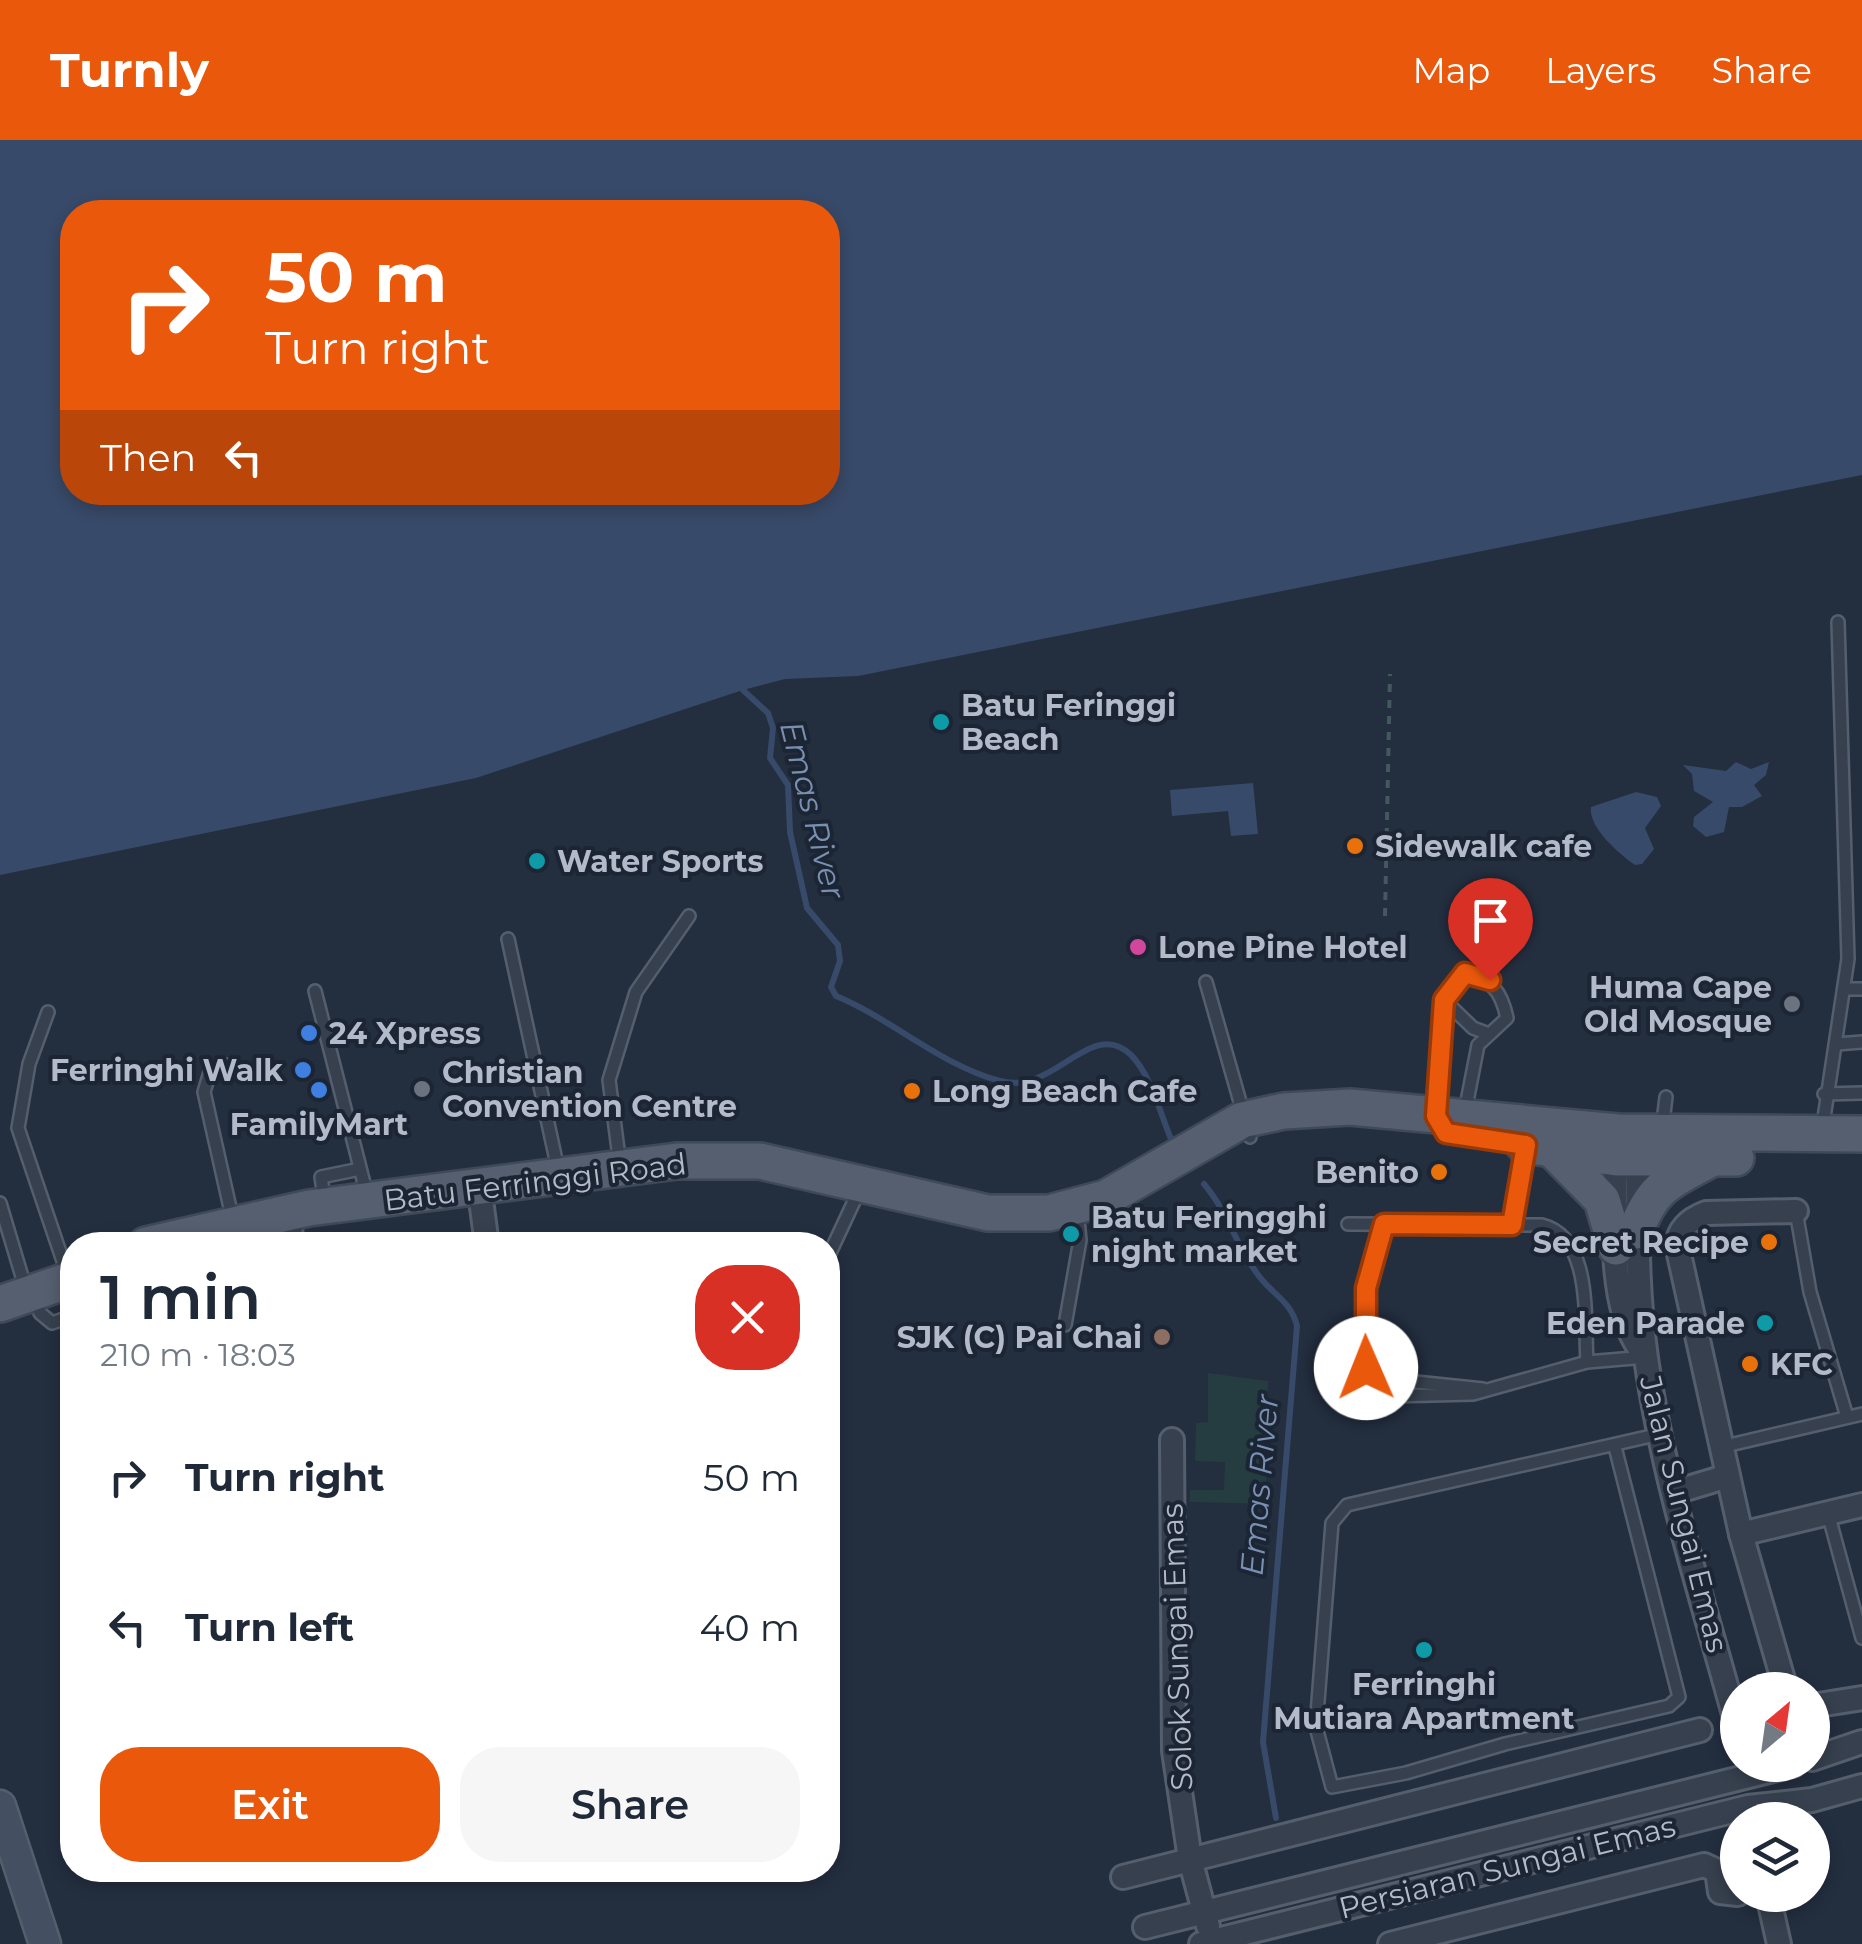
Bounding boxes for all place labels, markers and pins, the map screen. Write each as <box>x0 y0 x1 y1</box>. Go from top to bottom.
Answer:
place label: Batu Feringgi Beach <box>961 687 1176 758</box>
marker: Batu Feringgi Beach <box>930 711 952 733</box>
place label: Sidewalk cafe <box>1375 828 1592 865</box>
marker: Sidewalk cafe <box>1344 835 1366 857</box>
place label: Water Sports <box>557 843 764 880</box>
marker: Water Sports <box>526 850 548 872</box>
pin <box>1448 878 1533 981</box>
place label: Lone Pine Hotel <box>1158 929 1408 966</box>
marker: Lone Pine Hotel <box>1127 936 1149 958</box>
place label: Huma Cape Old Mosque <box>1584 969 1772 1040</box>
marker: Huma Cape Old Mosque <box>1781 993 1803 1015</box>
place label: 24 Xpress <box>329 1015 481 1052</box>
marker: 24 Xpress <box>298 1022 320 1044</box>
place label: Ferringhi Walk <box>50 1052 283 1089</box>
place label: Christian Convention Centre <box>442 1054 737 1125</box>
marker: Ferringhi Walk <box>292 1059 314 1081</box>
place label: Long Beach Cafe <box>932 1073 1197 1110</box>
marker: Christian Convention Centre <box>411 1078 433 1100</box>
marker: FamilyMart <box>308 1079 330 1101</box>
marker: Long Beach Cafe <box>901 1080 923 1102</box>
place label: FamilyMart <box>230 1106 408 1143</box>
place label: Benito <box>1315 1154 1419 1191</box>
marker: Benito <box>1428 1161 1450 1183</box>
place label: Batu Feringghi night market <box>1091 1199 1327 1270</box>
marker: Batu Feringghi night market <box>1060 1223 1082 1245</box>
place label: Secret Recipe <box>1533 1224 1749 1261</box>
marker: Secret Recipe <box>1758 1231 1780 1253</box>
place label: Eden Parade <box>1546 1305 1745 1342</box>
marker: Eden Parade <box>1754 1312 1776 1334</box>
place label: SJK (C) Pai Chai <box>897 1319 1142 1356</box>
marker: SJK (C) Pai Chai <box>1151 1326 1173 1348</box>
place label: KFC <box>1770 1346 1833 1383</box>
marker: KFC <box>1739 1353 1761 1375</box>
marker: Ferringhi Mutiara Apartment <box>1413 1639 1435 1661</box>
place label: Ferringhi Mutiara Apartment <box>1273 1666 1575 1737</box>

